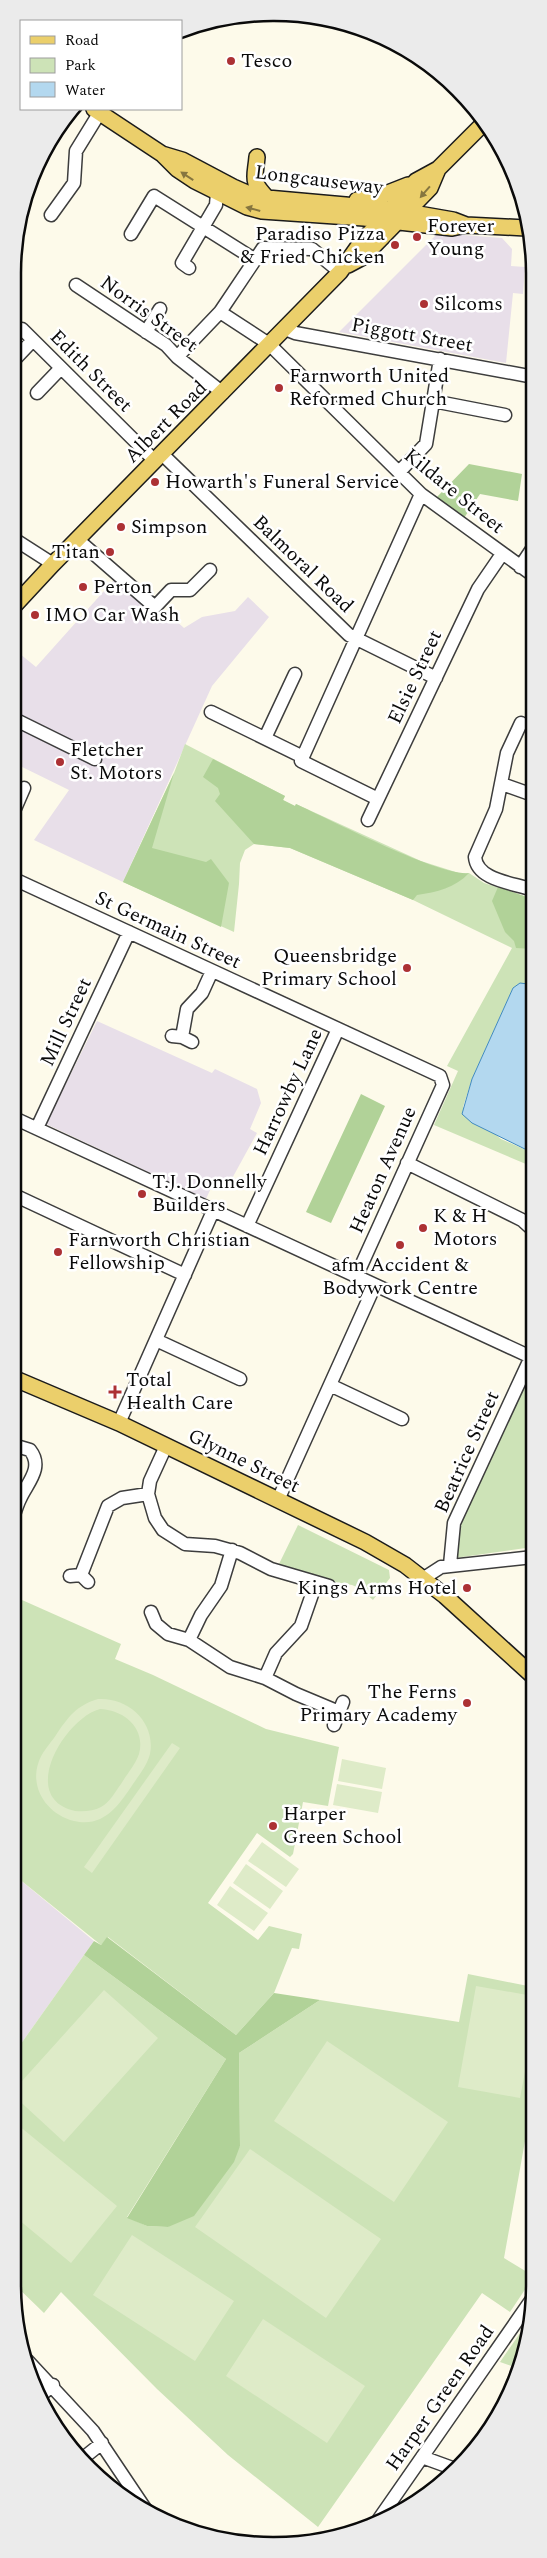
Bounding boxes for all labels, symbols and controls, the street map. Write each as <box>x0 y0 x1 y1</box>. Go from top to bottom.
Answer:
legend <box>20 20 182 110</box>
text: Road <box>65 29 99 52</box>
place label: Tesco <box>241 46 292 76</box>
text: Park <box>65 54 96 77</box>
marker: Tesco <box>225 55 237 67</box>
text: Water <box>65 79 105 102</box>
street label: Longcauseway <box>253 157 386 203</box>
one-way arrow <box>181 171 194 181</box>
one-way arrow <box>419 186 431 198</box>
one-way arrow <box>246 205 261 213</box>
place label: Forever Young <box>427 211 494 264</box>
place label: Paradiso Pizza & Fried Chicken <box>240 219 385 272</box>
marker: Forever Young <box>411 231 423 243</box>
marker: Paradiso Pizza & Fried Chicken <box>389 239 401 251</box>
street label: Norris Street <box>94 268 204 360</box>
place label: Silcoms <box>434 289 503 319</box>
marker: Silcoms <box>418 298 430 310</box>
street label: Piggott Street <box>349 310 475 360</box>
street label: Edith Street <box>43 323 139 419</box>
place label: Farnworth United Reformed Church <box>289 361 449 414</box>
street label: Albert Road <box>118 374 214 470</box>
marker: Farnworth United Reformed Church <box>273 382 285 394</box>
street label: Kildare Street <box>397 441 511 541</box>
place label: Howarth's Funeral Service <box>165 467 399 497</box>
marker: Howarth's Funeral Service <box>149 476 161 488</box>
street label: Balmoral Road <box>246 508 360 620</box>
place label: Simpson <box>131 512 208 542</box>
marker: Simpson <box>115 521 127 533</box>
place label: Titan <box>52 537 100 567</box>
marker: Titan <box>104 546 116 558</box>
place label: Perton <box>93 572 153 602</box>
marker: Perton <box>77 581 89 593</box>
place label: IMO Car Wash <box>45 600 180 630</box>
marker: IMO Car Wash <box>29 609 41 621</box>
street label: Elsie Street <box>380 625 450 729</box>
place label: Fletcher St. Motors <box>70 735 162 788</box>
marker: Fletcher St. Motors <box>54 756 66 768</box>
street label: St Germain Street <box>90 883 246 977</box>
place label: Queensbridge Primary School <box>261 941 397 994</box>
marker: Queensbridge Primary School <box>401 962 413 974</box>
street label: Mill Street <box>32 973 100 1071</box>
street label: Harrowby Lane <box>245 1023 331 1161</box>
street label: Heaton Avenue <box>342 1102 424 1238</box>
place label: T.J. Donnelly Builders <box>152 1167 268 1220</box>
marker: T.J. Donnelly Builders <box>136 1188 148 1200</box>
place label: K & H Motors <box>433 1201 497 1254</box>
marker: K & H Motors <box>417 1222 429 1234</box>
place label: Farnworth Christian Fellowship <box>68 1225 250 1278</box>
marker: afm Accident & Bodywork Centre <box>394 1239 406 1251</box>
marker: Farnworth Christian Fellowship <box>52 1246 64 1258</box>
place label: afm Accident & Bodywork Centre <box>322 1250 478 1303</box>
place label: Total Health Care <box>126 1365 233 1418</box>
marker: Total Health Care <box>108 1385 122 1399</box>
street label: Beatrice Street <box>427 1386 507 1518</box>
street label: Glynne Street <box>183 1421 305 1501</box>
place label: Kings Arms Hotel <box>297 1573 457 1603</box>
marker: Kings Arms Hotel <box>461 1582 473 1594</box>
place label: The Ferns Primary Academy <box>299 1677 458 1730</box>
marker: The Ferns Primary Academy <box>461 1697 473 1709</box>
place label: Harper Green School <box>283 1799 402 1852</box>
marker: Harper Green School <box>267 1820 279 1832</box>
street label: Harper Green Road <box>378 2319 502 2477</box>

